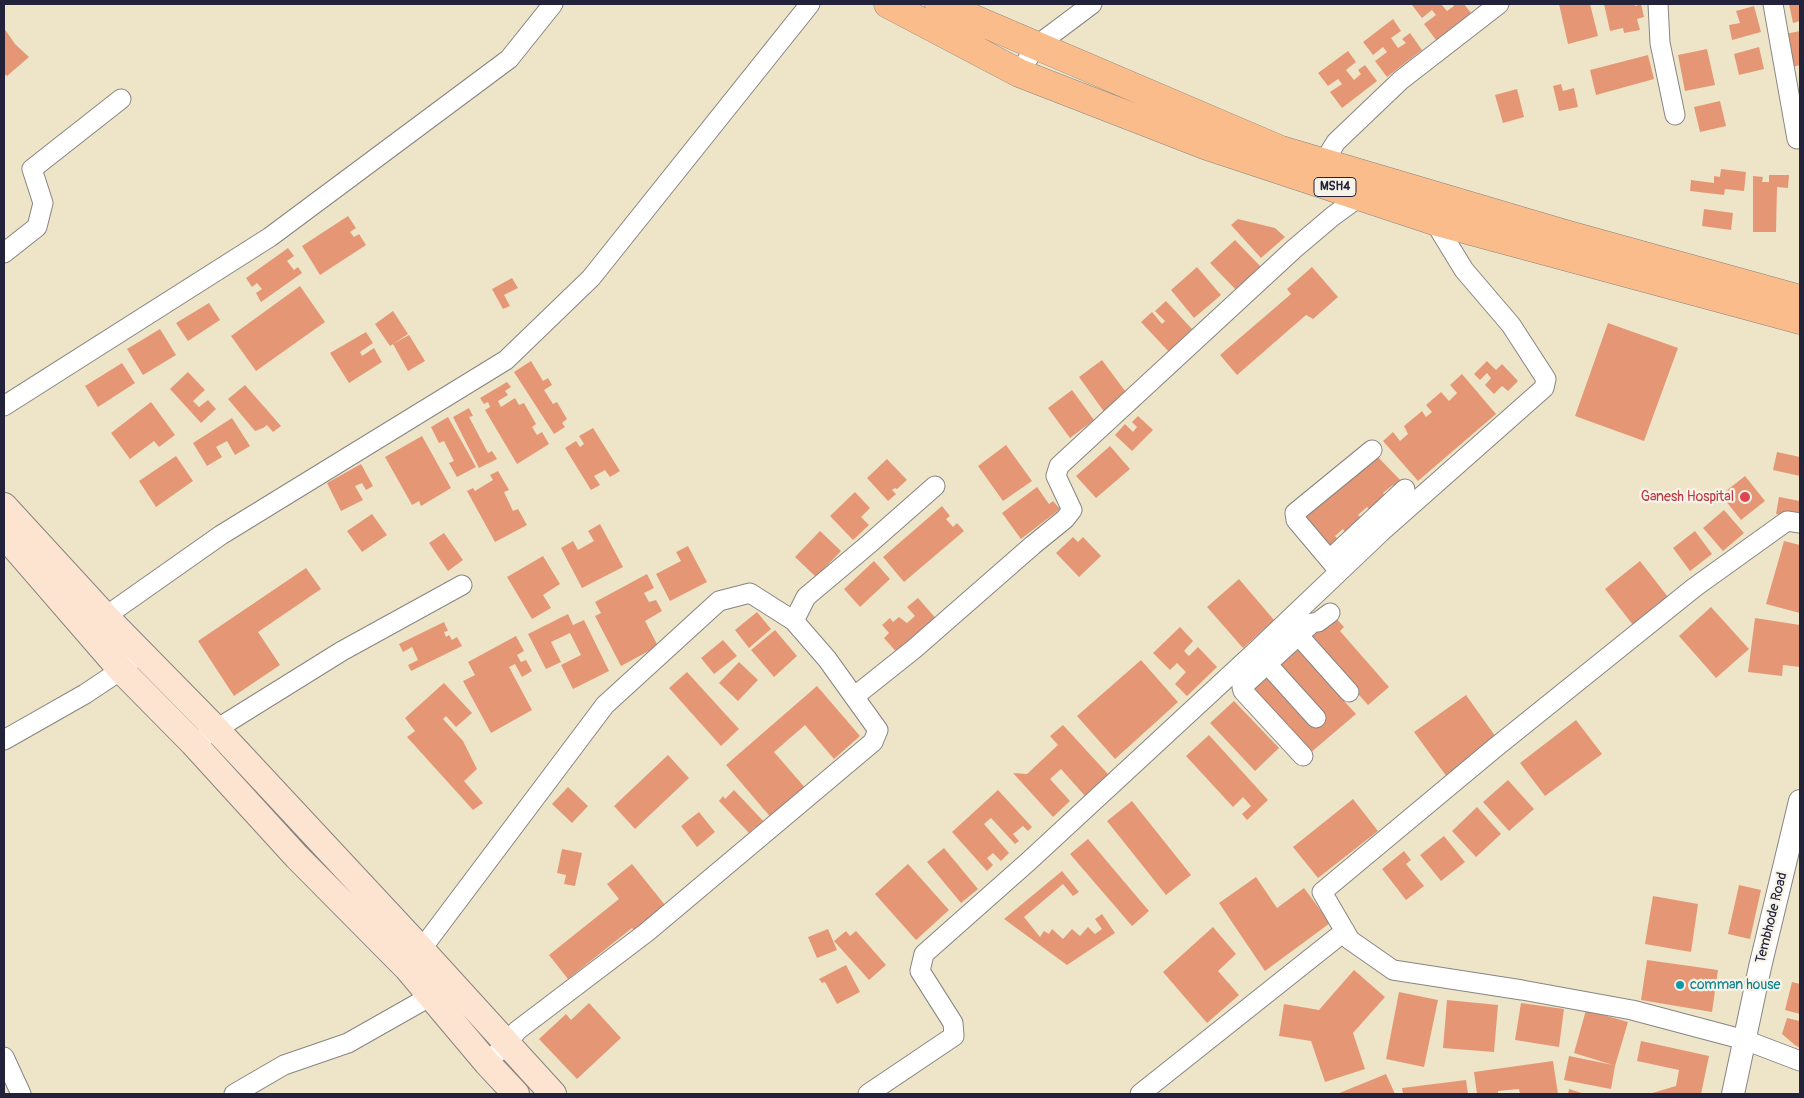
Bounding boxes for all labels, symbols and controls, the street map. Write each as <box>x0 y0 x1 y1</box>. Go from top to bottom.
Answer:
road number: MSH4 <box>1314 178 1356 196</box>
place label: Ganesh Hospital <box>1641 489 1734 505</box>
marker: Ganesh Hospital <box>1738 490 1752 504</box>
street label: Tembhode Road <box>1753 871 1791 965</box>
place label: comman house <box>1690 977 1780 993</box>
marker: comman house <box>1674 979 1686 991</box>

